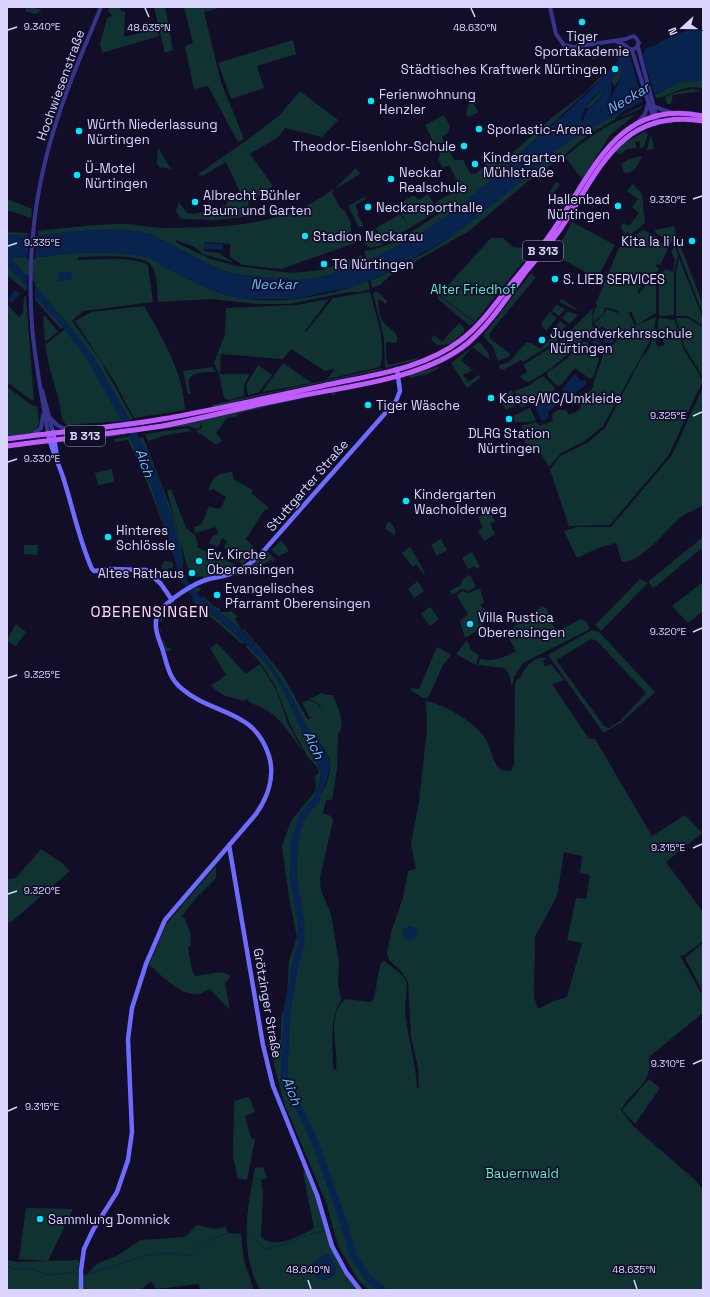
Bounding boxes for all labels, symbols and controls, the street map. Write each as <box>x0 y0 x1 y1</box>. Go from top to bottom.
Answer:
north arrow <box>662 8 702 48</box>
marker: Tiger Sportakademie <box>577 17 587 27</box>
text: 9.340°E <box>24 20 61 33</box>
text: 48.635°N <box>127 21 171 34</box>
text: 48.630°N <box>453 21 497 34</box>
text: N <box>665 26 681 38</box>
street label: Hochwiesenstraße <box>33 27 88 143</box>
place label: Tiger Sportakademie <box>535 28 629 60</box>
place label: Städtisches Kraftwerk Nürtingen <box>401 61 607 78</box>
marker: Städtisches Kraftwerk Nürtingen <box>610 64 620 74</box>
water label: Neckar <box>603 77 654 118</box>
place label: Ferienwohnung Henzler <box>379 86 476 118</box>
marker: Ferienwohnung Henzler <box>366 96 376 106</box>
place label: Würth Niederlassung Nürtingen <box>87 116 218 148</box>
place label: Sporlastic-Arena <box>487 121 593 138</box>
marker: Sporlastic-Arena <box>474 124 484 134</box>
marker: Würth Niederlassung Nürtingen <box>74 126 84 136</box>
place label: Theodor-Eisenlohr-Schule <box>293 138 456 155</box>
marker: Theodor-Eisenlohr-Schule <box>459 141 469 151</box>
place label: Kindergarten Mühlstraße <box>483 149 565 181</box>
marker: Kindergarten Mühlstraße <box>470 159 480 169</box>
place label: Ü-Motel Nürtingen <box>85 160 148 192</box>
place label: Neckar Realschule <box>399 164 467 196</box>
marker: Ü-Motel Nürtingen <box>72 170 82 180</box>
marker: Neckar Realschule <box>386 174 396 184</box>
place label: Albrecht Bühler Baum und Garten <box>203 187 311 219</box>
place label: Hallenbad Nürtingen <box>547 191 610 223</box>
text: 9.330°E <box>650 193 687 206</box>
marker: Albrecht Bühler Baum und Garten <box>190 197 200 207</box>
place label: Neckarsporthalle <box>376 199 483 216</box>
marker: Hallenbad Nürtingen <box>613 201 623 211</box>
marker: Neckarsporthalle <box>363 202 373 212</box>
place label: Stadion Neckarau <box>313 228 423 245</box>
marker: Stadion Neckarau <box>300 231 310 241</box>
place label: Kita la li lu <box>621 233 684 250</box>
text: 9.335°E <box>24 236 60 249</box>
marker: Kita la li lu <box>687 236 697 246</box>
road number: B 313 <box>523 241 563 261</box>
place label: TG Nürtingen <box>332 256 414 273</box>
marker: TG Nürtingen <box>319 259 329 269</box>
place label: S. LIEB SERVICES <box>563 271 665 288</box>
marker: S. LIEB SERVICES <box>550 274 560 284</box>
water label: Neckar <box>251 275 299 293</box>
park label: Alter Friedhof <box>430 281 516 298</box>
place label: Jugendverkehrsschule Nürtingen <box>550 325 692 357</box>
marker: Jugendverkehrsschule Nürtingen <box>537 335 547 345</box>
place label: Kasse/WC/Umkleide <box>499 390 622 407</box>
marker: Kasse/WC/Umkleide <box>486 393 496 403</box>
place label: Tiger Wäsche <box>376 397 460 414</box>
marker: Tiger Wäsche <box>363 400 373 410</box>
text: 9.325°E <box>650 409 686 422</box>
marker: DLRG Station Nürtingen <box>504 414 514 424</box>
place label: DLRG Station Nürtingen <box>468 425 550 457</box>
road number: B 313 <box>65 426 105 446</box>
street label: Stuttgarter Straße <box>263 436 352 535</box>
water label: Aich <box>132 446 158 480</box>
text: 9.330°E <box>24 452 61 465</box>
place label: Kindergarten Wacholderweg <box>414 486 507 518</box>
marker: Kindergarten Wacholderweg <box>401 496 411 506</box>
place label: Hinteres Schlössle <box>116 522 176 554</box>
marker: Hinteres Schlössle <box>103 532 113 542</box>
place label: Ev. Kirche Oberensingen <box>207 546 294 578</box>
marker: Ev. Kirche Oberensingen <box>194 556 204 566</box>
place label: Altes Rathaus <box>98 565 184 582</box>
marker: Altes Rathaus <box>187 568 197 578</box>
place label: Evangelisches Pfarramt Oberensingen <box>225 580 370 612</box>
marker: Evangelisches Pfarramt Oberensingen <box>212 590 222 600</box>
district label: OBERENSINGEN <box>90 602 210 621</box>
place label: Villa Rustica Oberensingen <box>478 609 565 641</box>
marker: Villa Rustica Oberensingen <box>465 619 475 629</box>
text: 9.320°E <box>650 625 687 638</box>
text: 9.325°E <box>24 668 60 681</box>
water label: Aich <box>300 728 329 762</box>
text: 9.315°E <box>651 841 685 854</box>
text: 9.320°E <box>24 884 61 897</box>
street label: Grötzinger Straße <box>249 947 286 1059</box>
text: 9.310°E <box>651 1057 686 1070</box>
water label: Aich <box>278 1074 306 1108</box>
text: 9.315°E <box>25 1100 59 1113</box>
park label: Bauernwald <box>485 1165 559 1182</box>
place label: Sammlung Domnick <box>48 1211 170 1228</box>
marker: Sammlung Domnick <box>35 1214 45 1224</box>
text: 48.640°N <box>286 1263 330 1276</box>
text: 48.635°N <box>612 1263 656 1276</box>

